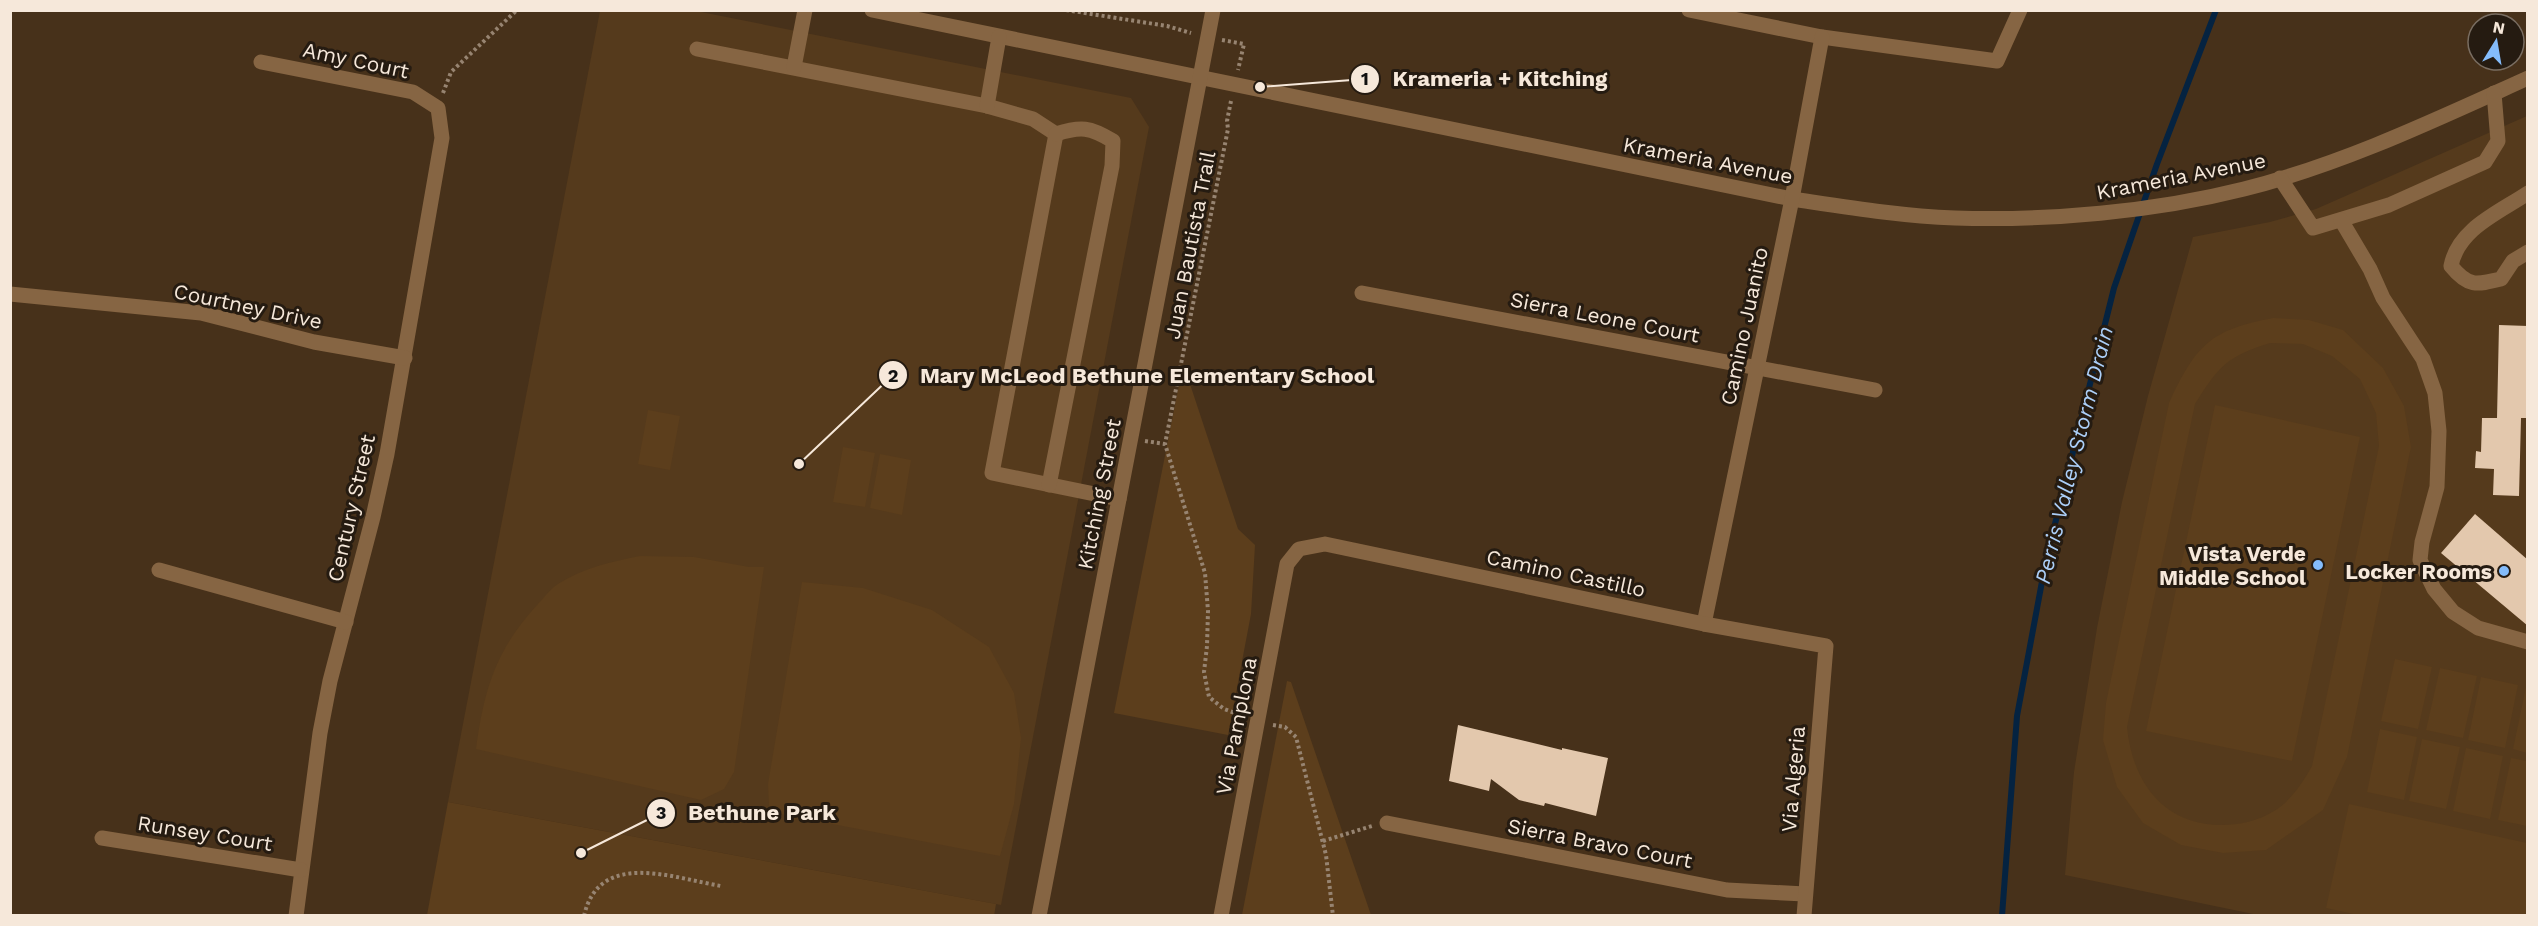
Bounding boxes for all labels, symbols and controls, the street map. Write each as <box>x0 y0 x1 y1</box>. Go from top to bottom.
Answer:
north arrow <box>2466 12 2526 72</box>
text: N <box>2491 17 2506 38</box>
street label: Amy Court <box>301 37 411 83</box>
callout: Krameria + Kitching <box>1350 59 1619 99</box>
text: Krameria + Kitching <box>1393 66 1608 91</box>
text: 1 <box>1361 68 1369 89</box>
street label: Krameria Avenue <box>1621 131 1795 189</box>
street label: Krameria Avenue <box>2094 147 2268 205</box>
street label: Juan Bautista Trail <box>1160 148 1221 341</box>
street label: Camino Juanito <box>1715 245 1773 407</box>
street label: Courtney Drive <box>172 278 324 334</box>
street label: Sierra Leone Court <box>1508 286 1702 348</box>
water label: Perris Valley Storm Drain <box>2030 324 2118 586</box>
callout: Mary McLeod Bethune Elementary School <box>878 355 1387 395</box>
text: Mary McLeod Bethune Elementary School <box>920 363 1375 388</box>
text: 2 <box>888 365 898 386</box>
street label: Kitching Street <box>1072 416 1126 572</box>
street label: Century Street <box>322 432 380 584</box>
place label: Vista Verde Middle School <box>2159 541 2306 590</box>
street label: Camino Castillo <box>1484 544 1648 602</box>
marker: Vista Verde Middle School <box>2311 558 2325 572</box>
place label: Locker Rooms <box>2345 559 2492 584</box>
marker: Locker Rooms <box>2497 564 2511 578</box>
street label: Via Pamplona <box>1210 655 1262 797</box>
street label: Via Algeria <box>1776 725 1810 833</box>
callout: Bethune Park <box>646 793 848 833</box>
text: Bethune Park <box>688 800 836 825</box>
text: 3 <box>656 802 666 823</box>
street label: Runsey Court <box>136 810 275 856</box>
street label: Sierra Bravo Court <box>1506 813 1695 873</box>

